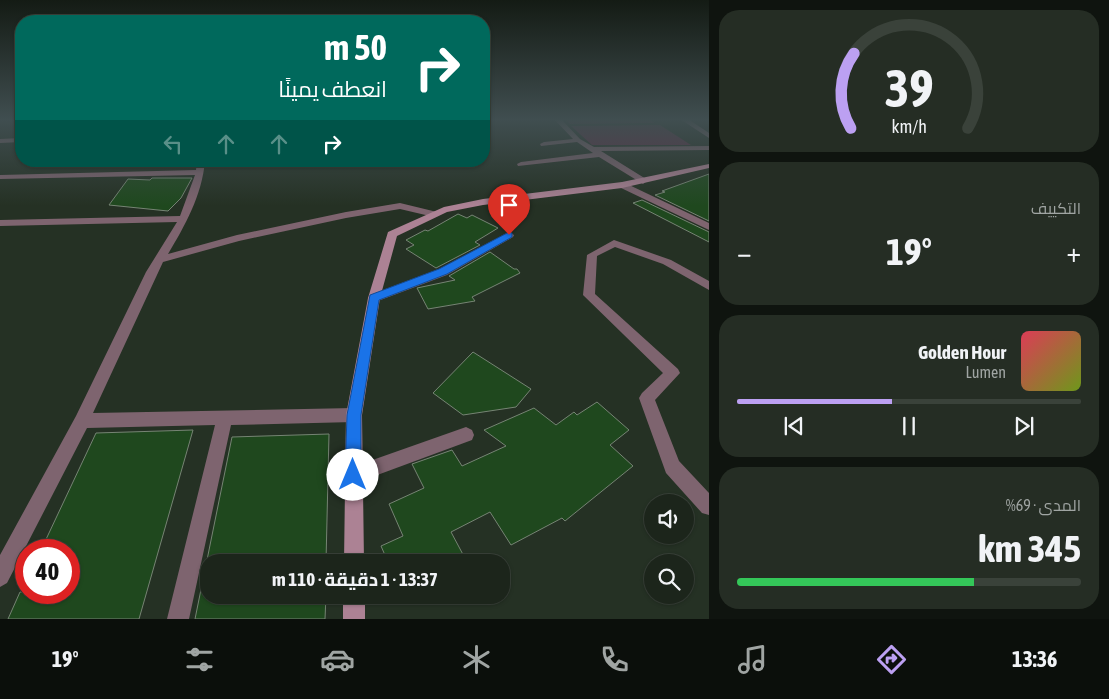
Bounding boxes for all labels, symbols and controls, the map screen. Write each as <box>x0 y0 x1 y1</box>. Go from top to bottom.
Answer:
text: 50 m <box>324 27 387 67</box>
icon: right <box>405 35 470 100</box>
text: 39 <box>885 58 933 118</box>
text: انعطف يمينًا <box>278 76 387 102</box>
text: km/h <box>891 116 927 137</box>
icon: left <box>159 130 187 158</box>
icon: ahead <box>212 130 240 158</box>
icon: ahead <box>265 130 293 158</box>
icon: right <box>318 130 346 158</box>
pin <box>488 184 530 235</box>
icon: arrive <box>495 191 523 219</box>
text: التكييف <box>1031 199 1081 217</box>
text: 19° <box>886 230 932 273</box>
text: − <box>737 236 752 268</box>
text: + <box>1066 236 1081 268</box>
text: Golden Hour <box>918 341 1006 363</box>
text: Lumen <box>966 363 1006 381</box>
icon: previous <box>780 412 808 440</box>
icon: pause <box>895 412 923 440</box>
icon: next <box>1010 412 1038 440</box>
position arrow <box>326 448 378 500</box>
map controls <box>644 494 694 604</box>
button: sound <box>644 494 694 544</box>
text: المدى · 69% <box>1006 496 1081 514</box>
text: 345 km <box>978 527 1081 570</box>
speed limit sign: 40 <box>15 539 80 604</box>
button: search <box>644 554 694 604</box>
text: 13:37 · 1 دقيقة · 110 m <box>272 568 438 590</box>
icon: filters <box>182 642 217 677</box>
icon: car <box>320 642 355 677</box>
icon: climate <box>459 642 494 677</box>
icon: phone <box>597 642 632 677</box>
icon: music <box>735 642 770 677</box>
icon: directions <box>874 642 909 677</box>
text: 19° <box>52 646 79 672</box>
text: 13:36 <box>1012 646 1057 672</box>

